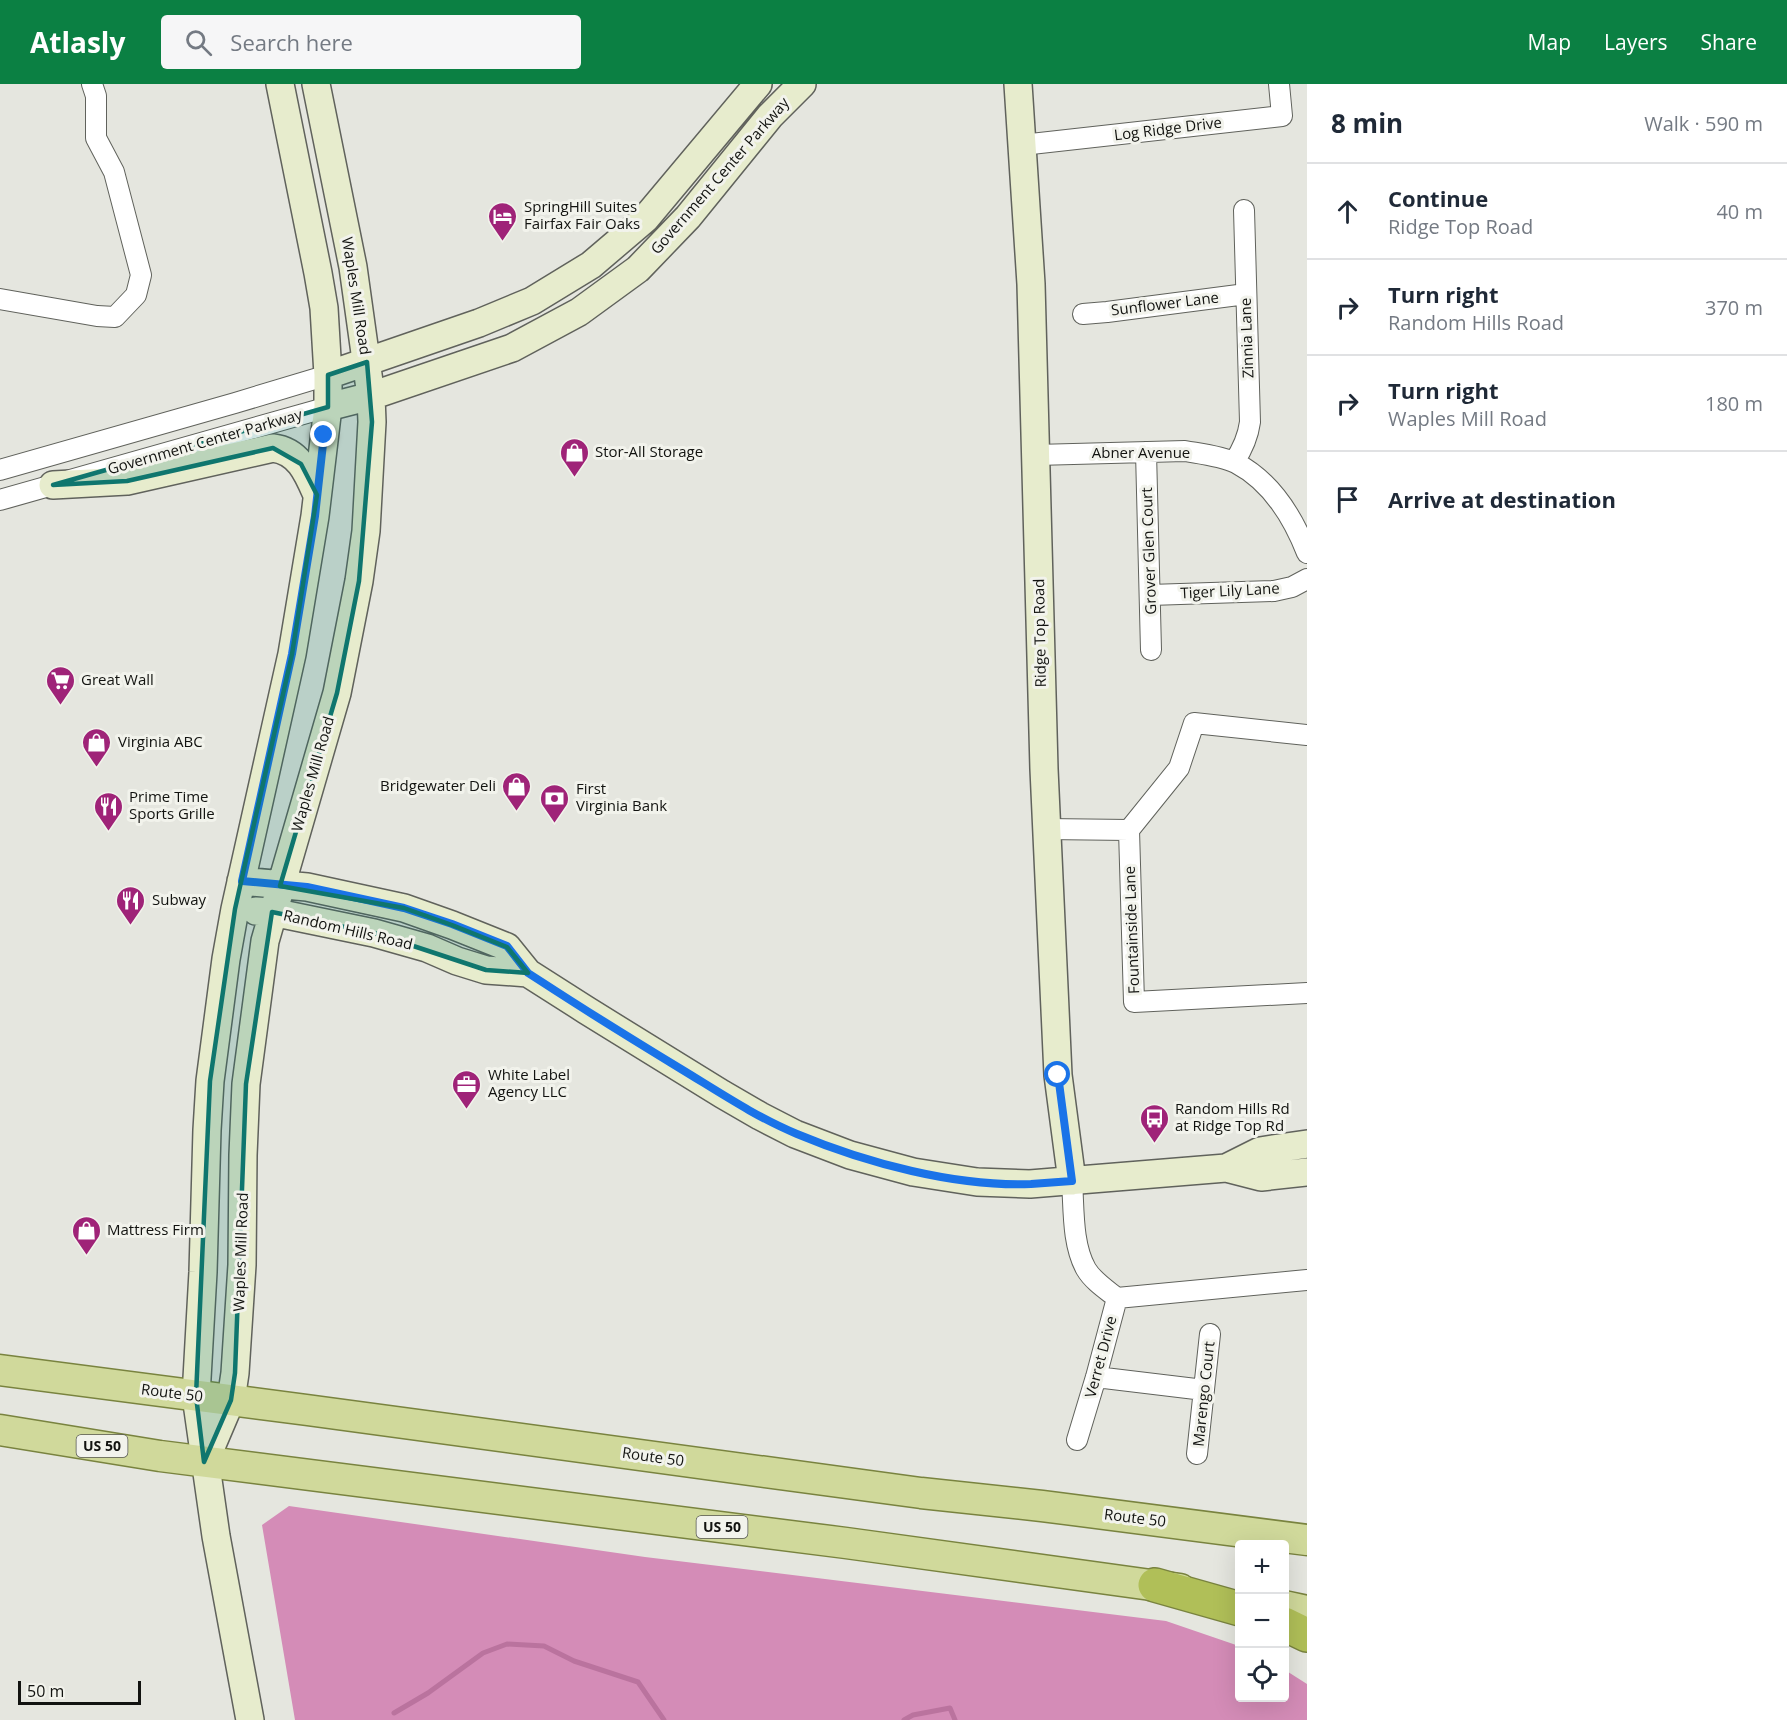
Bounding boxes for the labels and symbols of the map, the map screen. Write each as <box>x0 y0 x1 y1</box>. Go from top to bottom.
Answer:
street label: Government Center Parkway <box>646 92 793 258</box>
street label: Log Ridge Drive <box>1113 111 1223 145</box>
place label: SpringHill Suites Fairfax Fair Oaks <box>524 196 640 233</box>
hotel icon: SpringHill Suites Fairfax Fair Oaks <box>487 200 519 242</box>
street label: Waples Mill Road <box>338 235 376 356</box>
street label: Sunflower Lane <box>1110 286 1220 320</box>
street label: Zinnia Lane <box>1235 297 1257 379</box>
street label: Government Center Parkway <box>105 404 305 478</box>
route end <box>310 421 336 447</box>
shop icon: Stor-All Storage <box>558 436 590 478</box>
place label: Stor-All Storage <box>595 441 703 461</box>
street label: Abner Avenue <box>1092 442 1190 462</box>
street label: Grover Glen Court <box>1136 487 1160 615</box>
street label: Tiger Lily Lane <box>1180 577 1280 603</box>
street label: Ridge Top Road <box>1028 578 1050 688</box>
supermarket icon: Great Wall <box>44 664 76 706</box>
place label: Great Wall <box>81 669 154 689</box>
street label: Waples Mill Road <box>286 714 338 834</box>
shop icon: Virginia ABC <box>81 726 113 768</box>
place label: Virginia ABC <box>118 731 203 751</box>
shop icon: Bridgewater Deli <box>501 770 533 812</box>
place label: Bridgewater Deli <box>380 775 496 795</box>
place label: First Virginia Bank <box>576 778 667 815</box>
bank icon: First Virginia Bank <box>539 782 571 824</box>
place label: Prime Time Sports Grille <box>129 786 215 823</box>
restaurant icon: Prime Time Sports Grille <box>92 790 124 832</box>
street label: Fountainside Lane <box>1119 866 1143 994</box>
restaurant icon: Subway <box>115 884 147 926</box>
place label: Subway <box>152 889 207 909</box>
street label: Random Hills Road <box>282 904 415 954</box>
route start <box>1044 1061 1070 1087</box>
place label: White Label Agency LLC <box>488 1064 570 1101</box>
office icon: White Label Agency LLC <box>451 1068 483 1110</box>
place label: Random Hills Rd at Ridge Top Rd <box>1175 1098 1290 1135</box>
bus stop icon: Random Hills Rd at Ridge Top Rd <box>1138 1102 1170 1144</box>
street label: Waples Mill Road <box>228 1192 252 1312</box>
shop icon: Mattress Firm <box>70 1214 102 1256</box>
place label: Mattress Firm <box>107 1219 204 1239</box>
street label: Verret Drive <box>1080 1314 1121 1400</box>
street label: Marengo Court <box>1188 1340 1218 1448</box>
street label: Route 50 <box>140 1378 204 1406</box>
road number: US 50 <box>76 1435 128 1457</box>
street label: Route 50 <box>621 1442 685 1470</box>
street label: Route 50 <box>1103 1503 1167 1531</box>
road number: US 50 <box>696 1516 748 1538</box>
scale bar <box>18 1678 141 1706</box>

